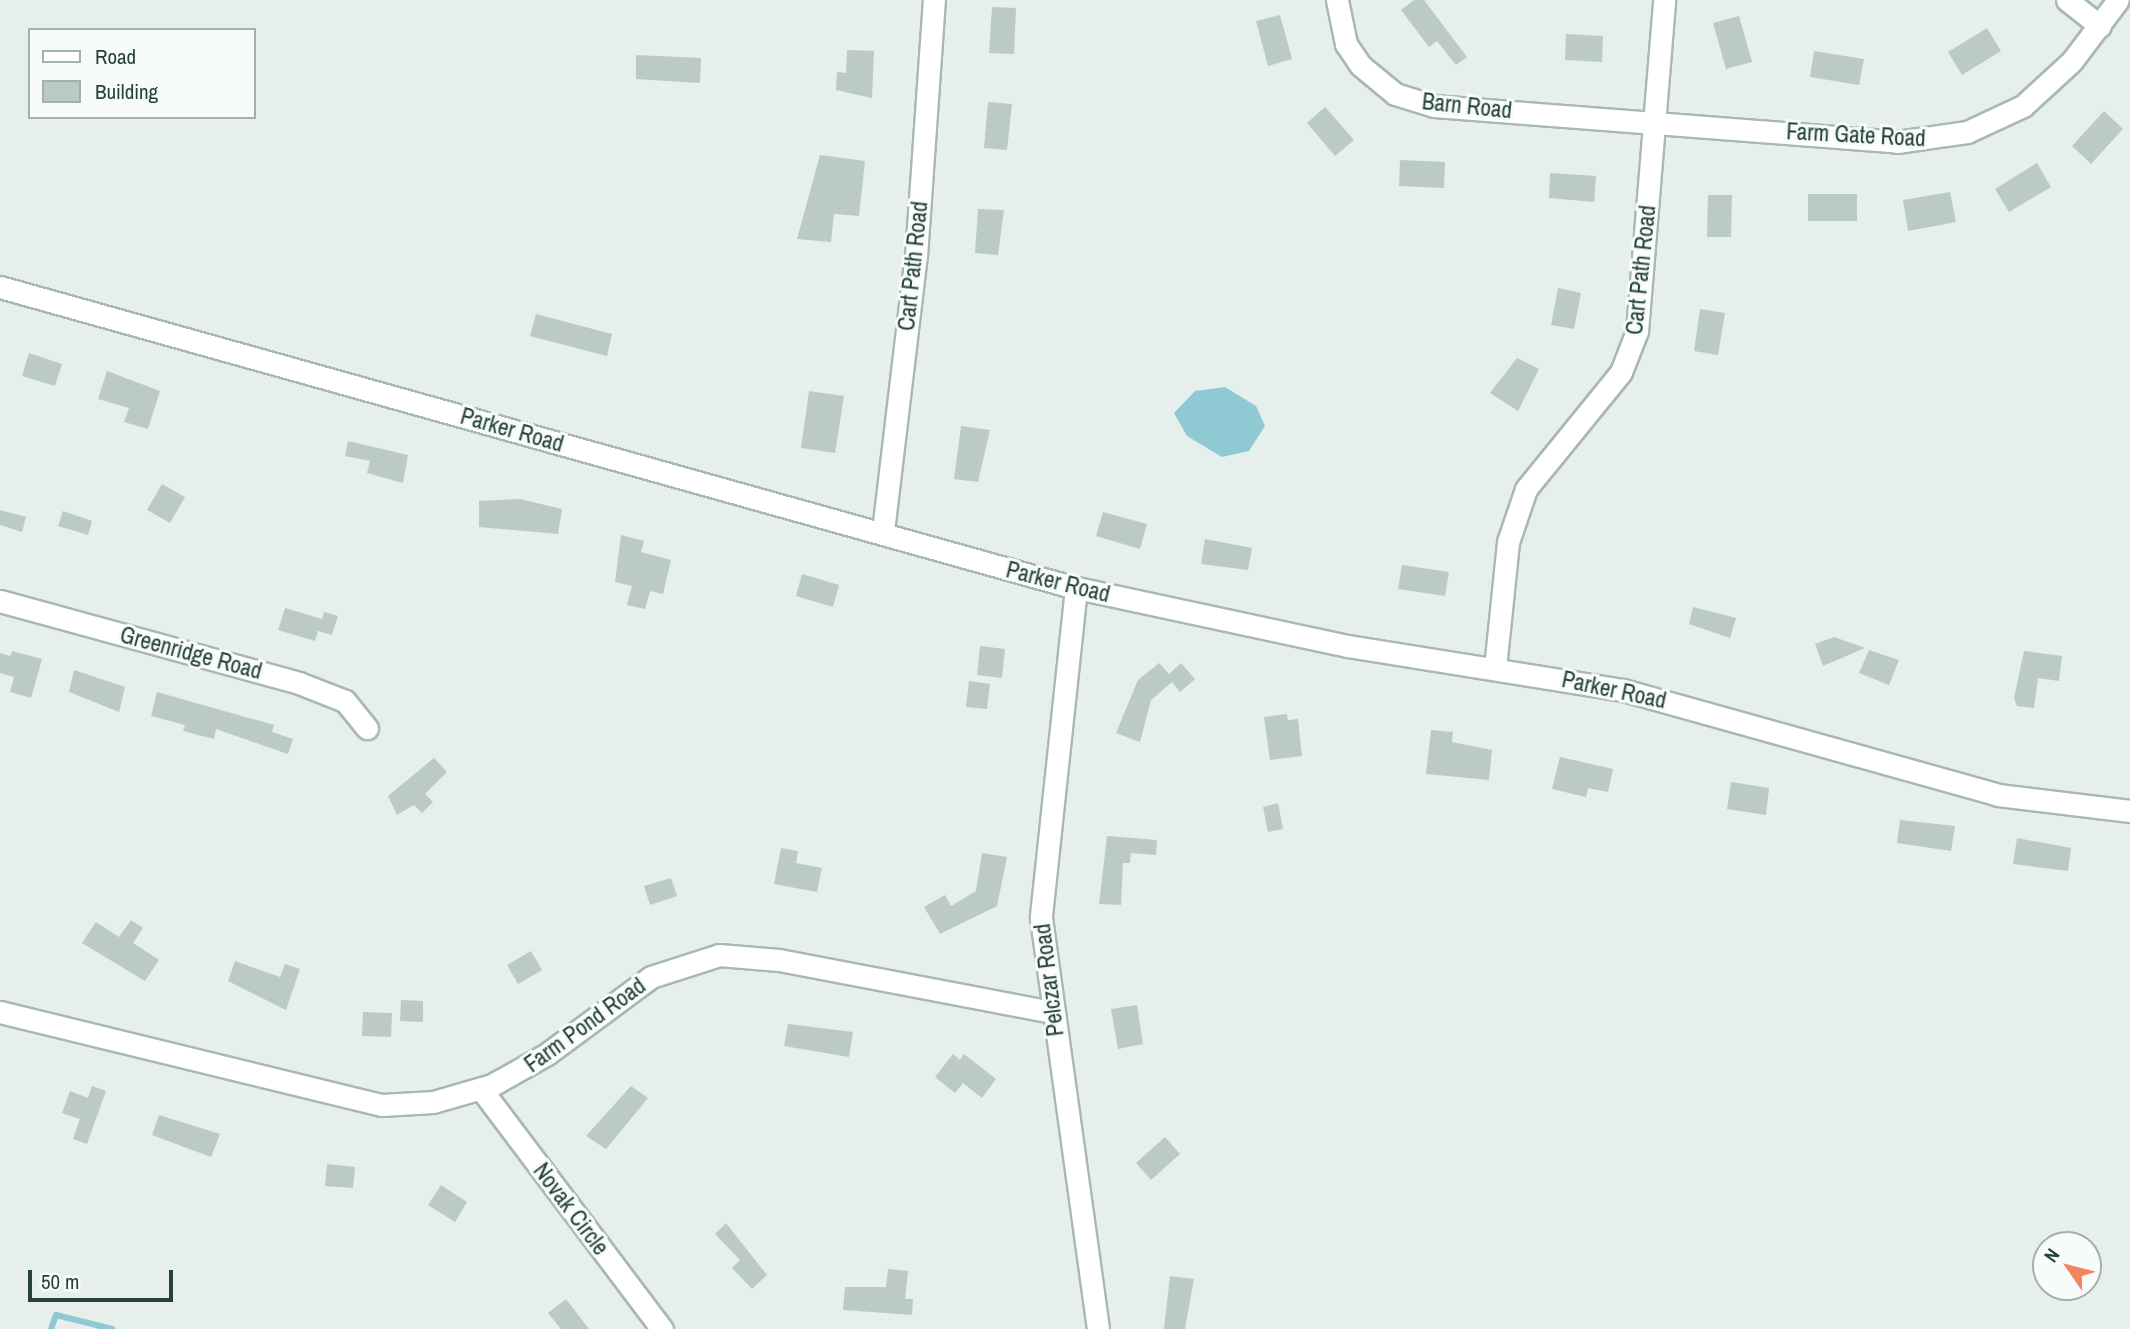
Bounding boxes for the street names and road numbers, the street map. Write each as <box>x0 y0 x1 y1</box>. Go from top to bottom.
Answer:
street label: Barn Road <box>1421 88 1513 124</box>
street label: Farm Gate Road <box>1786 118 1926 152</box>
street label: Cart Path Road <box>892 200 934 332</box>
street label: Cart Path Road <box>1620 204 1662 336</box>
street label: Parker Road <box>457 402 567 458</box>
street label: Parker Road <box>1003 556 1113 608</box>
street label: Greenridge Road <box>117 621 265 685</box>
street label: Parker Road <box>1559 665 1669 715</box>
street label: Pelczar Road <box>1028 922 1070 1038</box>
street label: Farm Pond Road <box>519 972 651 1078</box>
street label: Novak Circle <box>527 1158 615 1260</box>

